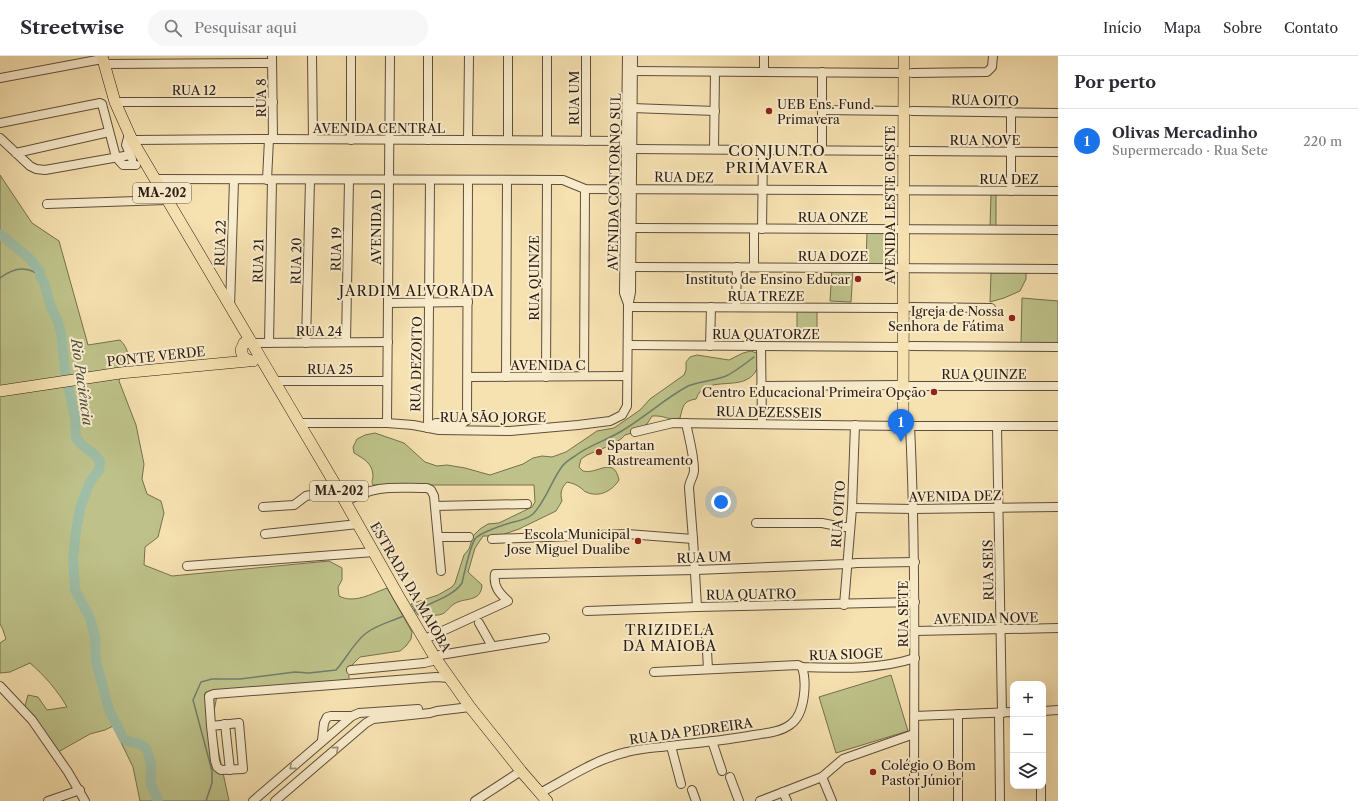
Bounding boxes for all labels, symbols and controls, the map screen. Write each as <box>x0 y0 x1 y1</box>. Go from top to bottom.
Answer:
search box <box>148 10 428 46</box>
text: Streetwise <box>20 16 124 39</box>
icon: search <box>162 17 184 39</box>
text: Pesquisar aqui <box>194 18 297 37</box>
text: Início <box>1103 19 1142 37</box>
text: Mapa <box>1164 19 1201 37</box>
text: Sobre <box>1223 19 1262 37</box>
text: Contato <box>1284 19 1338 37</box>
street label: RUA UM <box>566 71 582 125</box>
text: Por perto <box>1074 72 1156 92</box>
street label: RUA 8 <box>253 78 269 118</box>
street label: RUA 12 <box>172 82 216 98</box>
street label: RUA OITO <box>951 91 1019 109</box>
street label: AVENIDA CONTORNO SUL <box>604 92 624 272</box>
place label: UEB Ens. Fund. Primavera <box>777 96 874 127</box>
marker: UEB Ens. Fund. Primavera <box>764 106 774 116</box>
street label: AVENIDA CENTRAL <box>312 120 446 136</box>
text: Olivas Mercadinho <box>1112 123 1258 142</box>
street label: AVENIDA LESTE OESTE <box>882 126 898 285</box>
street label: RUA NOVE <box>950 132 1020 148</box>
text: 1 <box>1084 133 1090 149</box>
text: 220 m <box>1303 133 1342 149</box>
district label: CONJUNTO PRIMAVERA <box>725 141 829 177</box>
text: Supermercado · Rua Sete <box>1112 142 1268 158</box>
street label: RUA DEZ <box>654 168 714 186</box>
street label: RUA DEZ <box>979 171 1039 187</box>
road number: MA-202 <box>133 183 191 203</box>
street label: AVENIDA D <box>368 189 384 266</box>
street label: RUA ONZE <box>798 209 868 225</box>
street label: RUA 22 <box>211 219 229 267</box>
street label: RUA 19 <box>328 227 344 271</box>
street label: RUA QUINZE <box>526 235 542 321</box>
street label: RUA 20 <box>288 237 304 285</box>
street label: RUA 21 <box>250 238 266 283</box>
street label: RUA DOZE <box>798 248 868 264</box>
place label: Instituto de Ensino Educar <box>685 271 851 287</box>
marker: Instituto de Ensino Educar <box>853 274 863 284</box>
district label: JARDIM ALVORADA <box>337 282 495 300</box>
street label: RUA TREZE <box>727 288 805 304</box>
place label: Igreja de Nossa Senhora de Fátima <box>888 303 1004 334</box>
marker: Igreja de Nossa Senhora de Fátima <box>1007 313 1017 323</box>
street label: RUA DEZOITO <box>407 316 425 412</box>
street label: RUA 24 <box>296 323 342 339</box>
street label: RUA QUATORZE <box>712 326 820 342</box>
water label: Rio Paciência <box>67 336 97 427</box>
street label: PONTE VERDE <box>106 343 206 369</box>
street label: AVENIDA C <box>509 357 586 373</box>
street label: RUA 25 <box>307 361 353 377</box>
street label: RUA QUINZE <box>941 366 1027 382</box>
place label: Centro Educacional Primeira Opção <box>702 384 926 400</box>
marker: Centro Educacional Primeira Opção <box>929 387 939 397</box>
street label: RUA DEZESSEIS <box>716 403 822 421</box>
street label: RUA SÃO JORGE <box>440 409 546 425</box>
pin: 1 <box>888 409 914 442</box>
place label: Spartan Rastreamento <box>607 437 693 468</box>
marker: Spartan Rastreamento <box>594 447 604 457</box>
street label: RUA OITO <box>828 480 848 548</box>
road number: MA-202 <box>310 481 368 501</box>
street label: AVENIDA DEZ <box>907 487 1002 505</box>
your location <box>711 492 731 512</box>
street label: ESTRADA DA MAIOBA <box>367 519 455 655</box>
place label: Escola Municipal Jose Miguel Dualibe <box>504 526 630 557</box>
marker: Escola Municipal Jose Miguel Dualibe <box>633 536 643 546</box>
street label: RUA SEIS <box>979 539 997 601</box>
street label: RUA UM <box>676 548 732 566</box>
street label: RUA SETE <box>895 580 911 647</box>
street label: RUA QUATRO <box>706 585 797 603</box>
street label: AVENIDA NOVE <box>933 609 1038 627</box>
district label: TRIZIDELA DA MAIOBA <box>623 621 717 655</box>
street label: RUA SIOGE <box>809 645 883 663</box>
map controls <box>1010 681 1046 789</box>
button: + <box>1010 681 1046 717</box>
street label: RUA DA PEDREIRA <box>628 714 754 748</box>
button: − <box>1010 717 1046 753</box>
one-way arrow <box>332 746 339 753</box>
button: layers <box>1010 753 1046 789</box>
place label: Colégio O Bom Pastor Júnior <box>881 757 976 788</box>
one-way arrow <box>289 763 296 770</box>
marker: Colégio O Bom Pastor Júnior <box>868 767 878 777</box>

